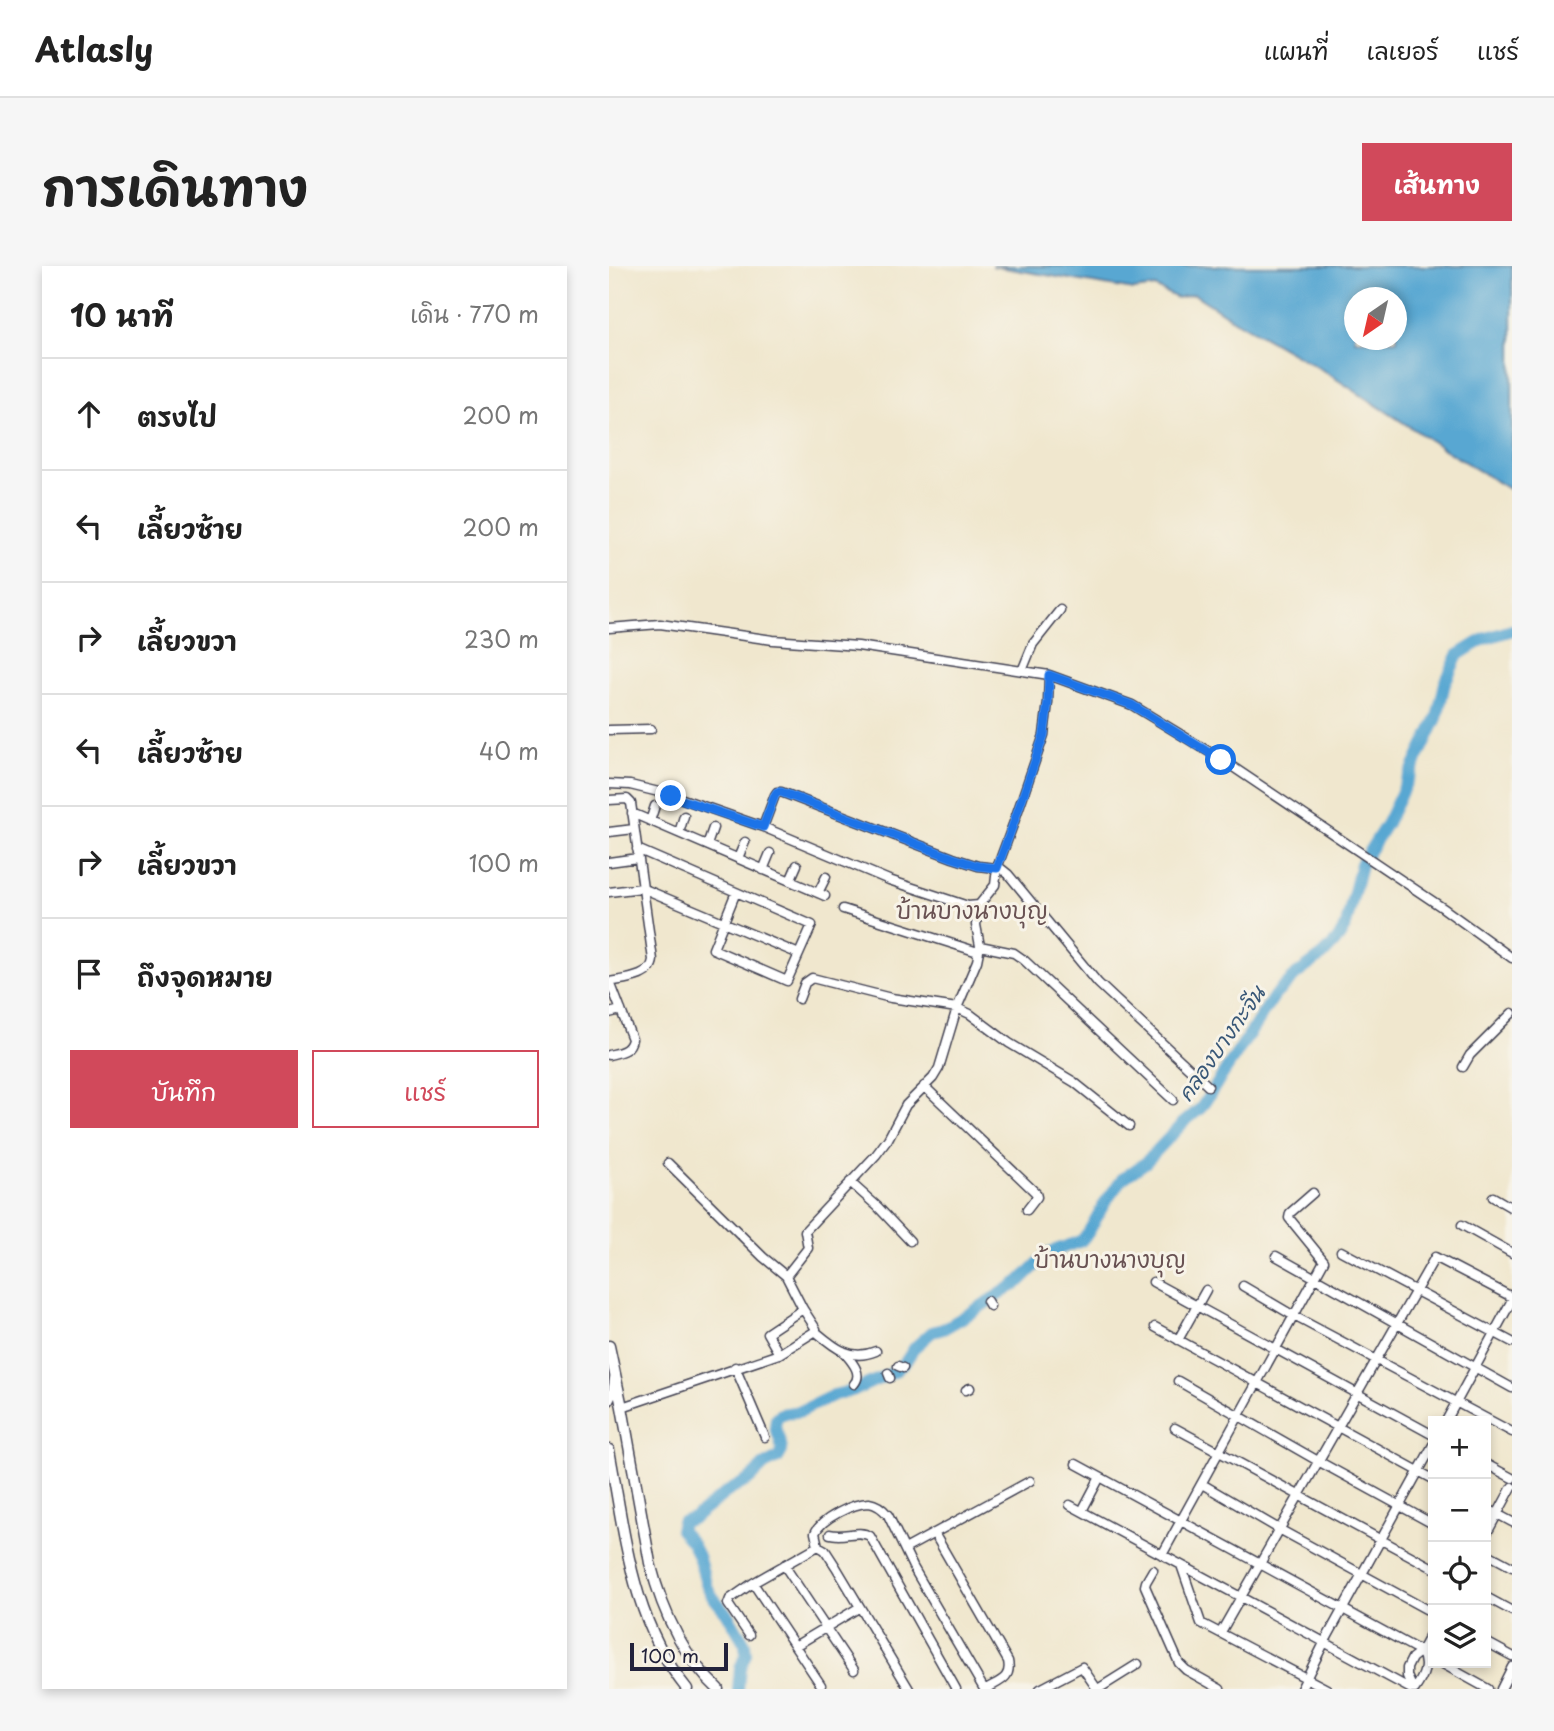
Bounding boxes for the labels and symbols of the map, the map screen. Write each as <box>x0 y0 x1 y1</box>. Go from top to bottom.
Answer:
north arrow <box>1344 287 1407 350</box>
route start <box>1205 744 1236 775</box>
route end <box>655 780 686 811</box>
district label: บ้านบางนางบุญ <box>896 892 1048 929</box>
water label: คลองบางกะจีน <box>1168 977 1273 1107</box>
district label: บ้านบางนางบุญ <box>1034 1241 1186 1278</box>
scale bar <box>630 1640 728 1672</box>

